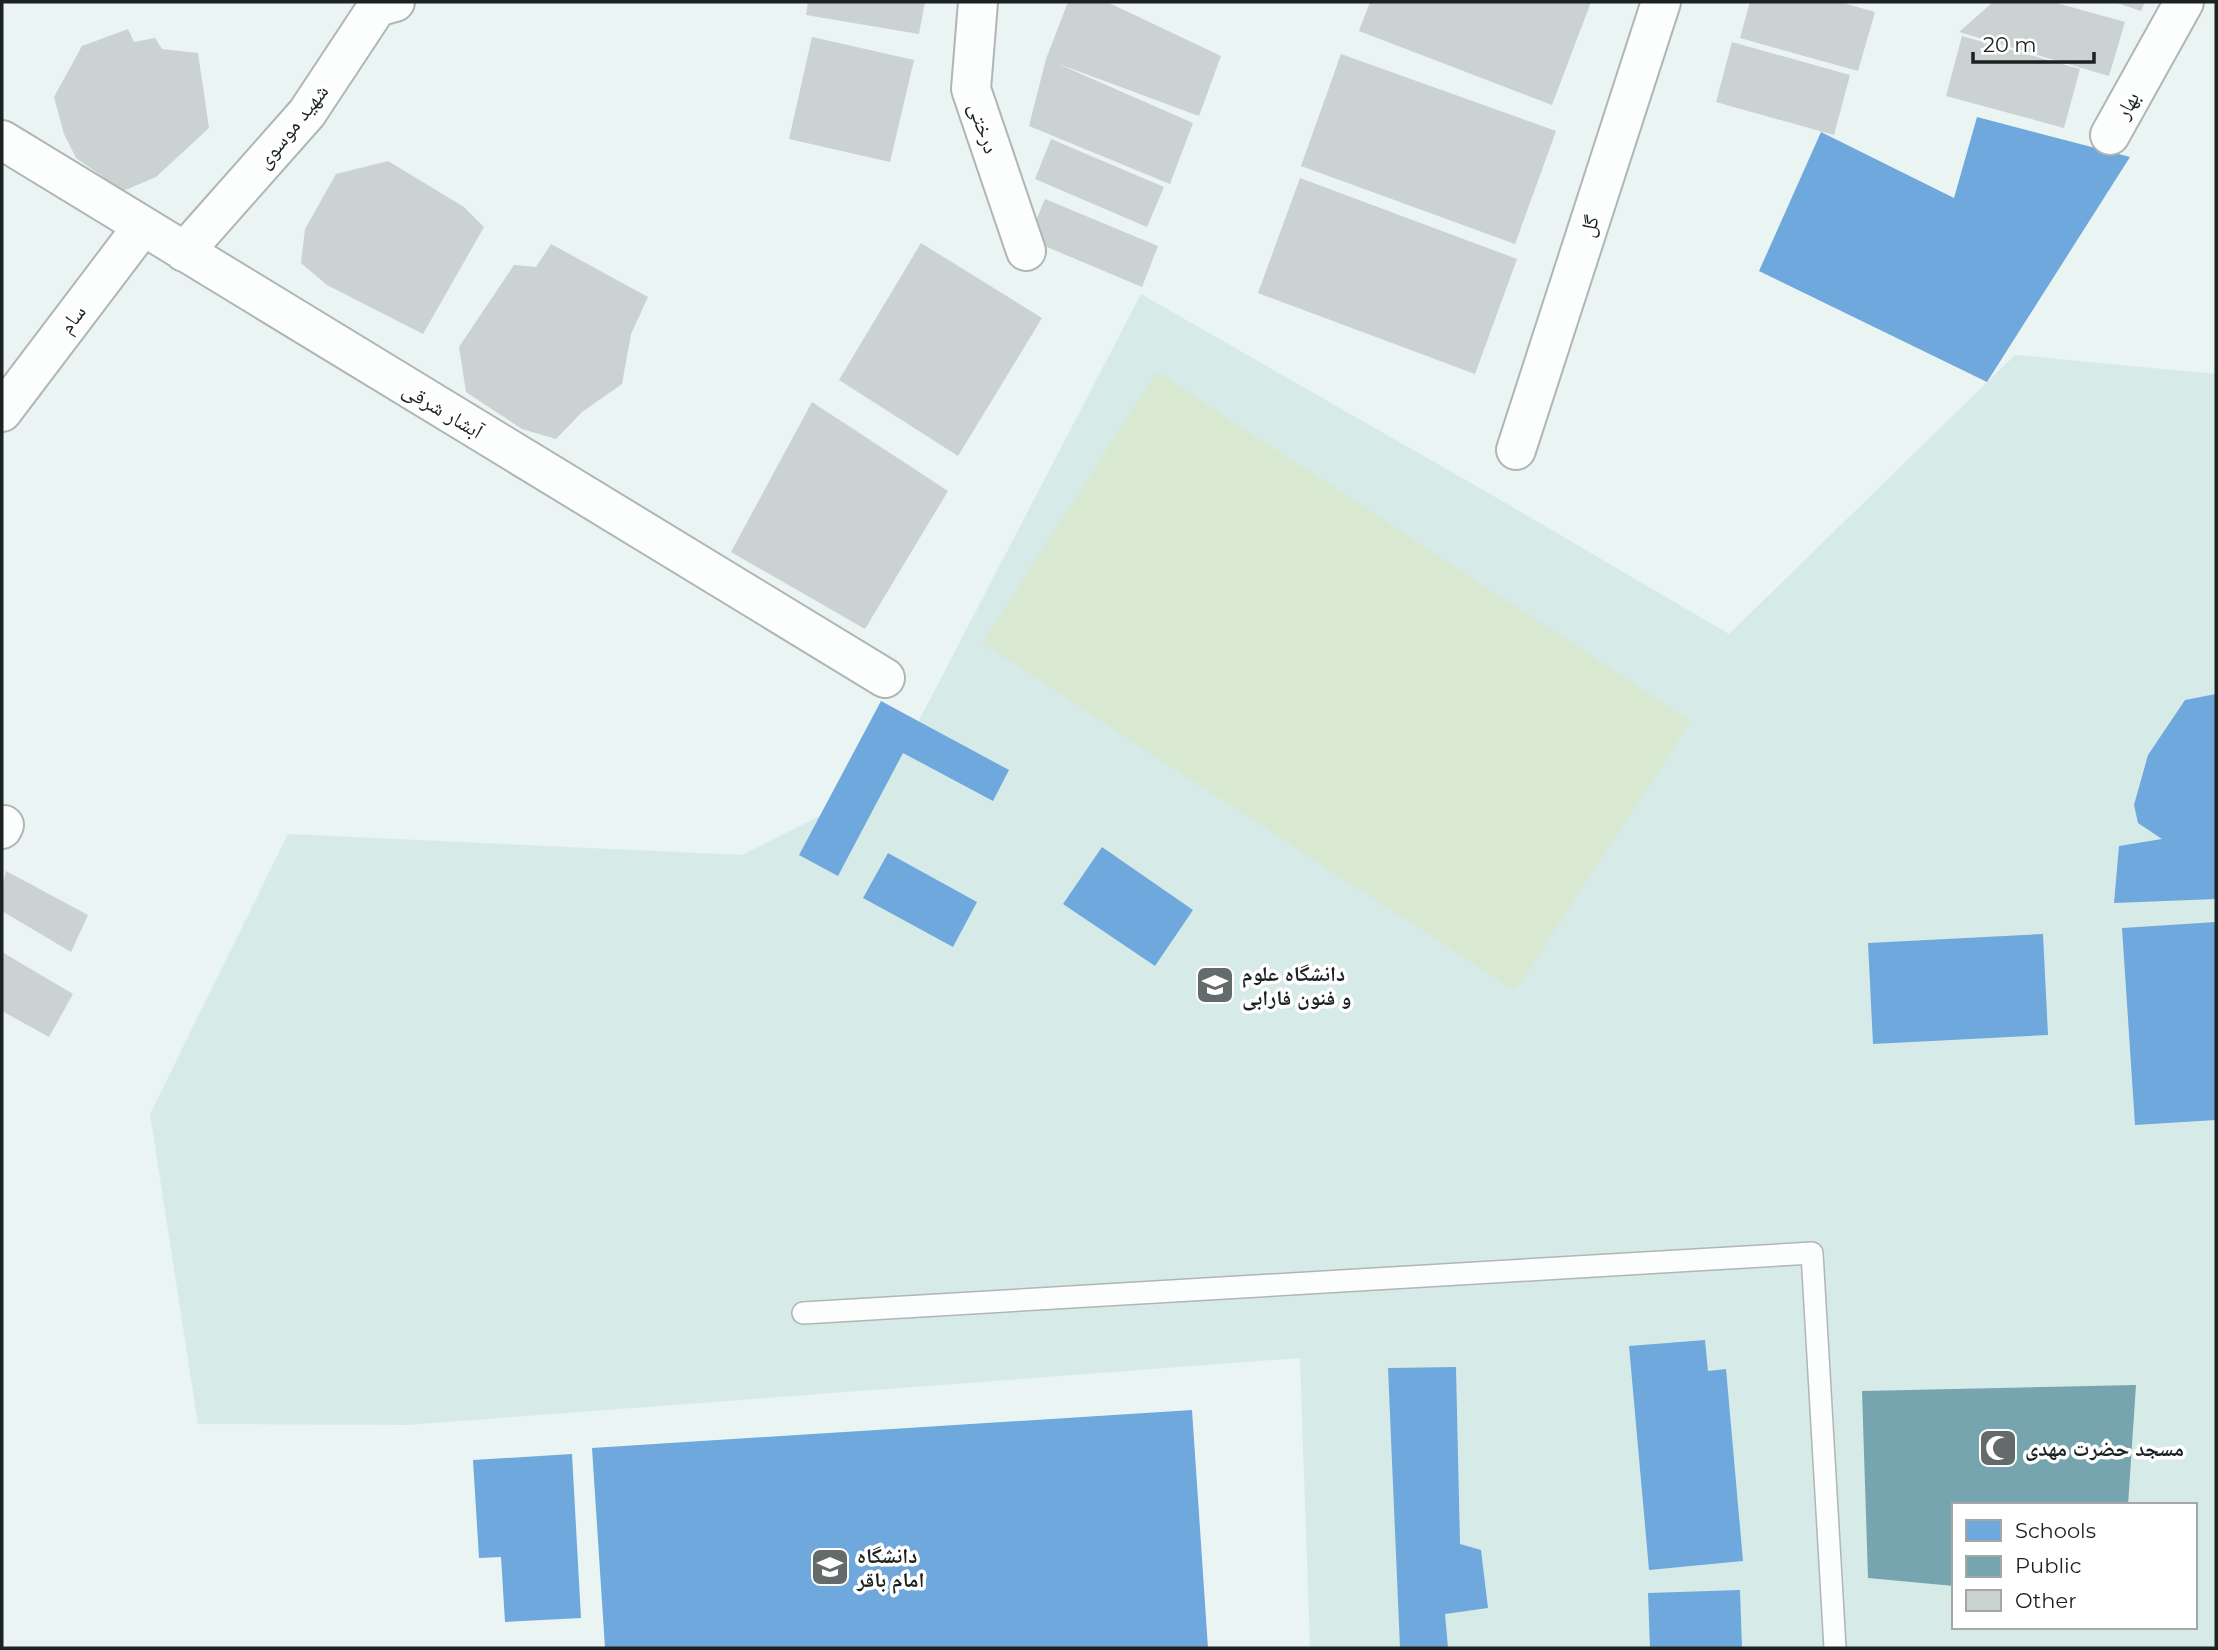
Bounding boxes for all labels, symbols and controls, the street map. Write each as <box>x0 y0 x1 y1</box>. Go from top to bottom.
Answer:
scale bar <box>1973 21 2094 65</box>
text: 20 m <box>1983 32 2037 57</box>
street label: شهید موسوی <box>251 79 333 173</box>
street label: بهار <box>2109 87 2145 124</box>
street label: درختی <box>963 99 1004 157</box>
street label: گل <box>1574 212 1605 240</box>
street label: سام <box>53 300 92 339</box>
street label: آبشار شرقی <box>398 376 488 445</box>
place label: دانشگاه علوم و فنون فارابی <box>1242 961 1352 1011</box>
school or university icon: دانشگاه علوم و فنون فارابی <box>1194 964 1236 1006</box>
mosque icon: مسجد حضرت مهدی <box>1977 1427 2019 1469</box>
place label: مسجد حضرت مهدی <box>2025 1436 2184 1461</box>
legend <box>1952 1503 2197 1629</box>
text: Schools <box>2015 1518 2096 1543</box>
place label: دانشگاه امام باقر <box>856 1543 925 1594</box>
school or university icon: دانشگاه امام باقر <box>809 1546 851 1588</box>
text: Public <box>2015 1553 2082 1578</box>
text: Other <box>2015 1588 2077 1613</box>

